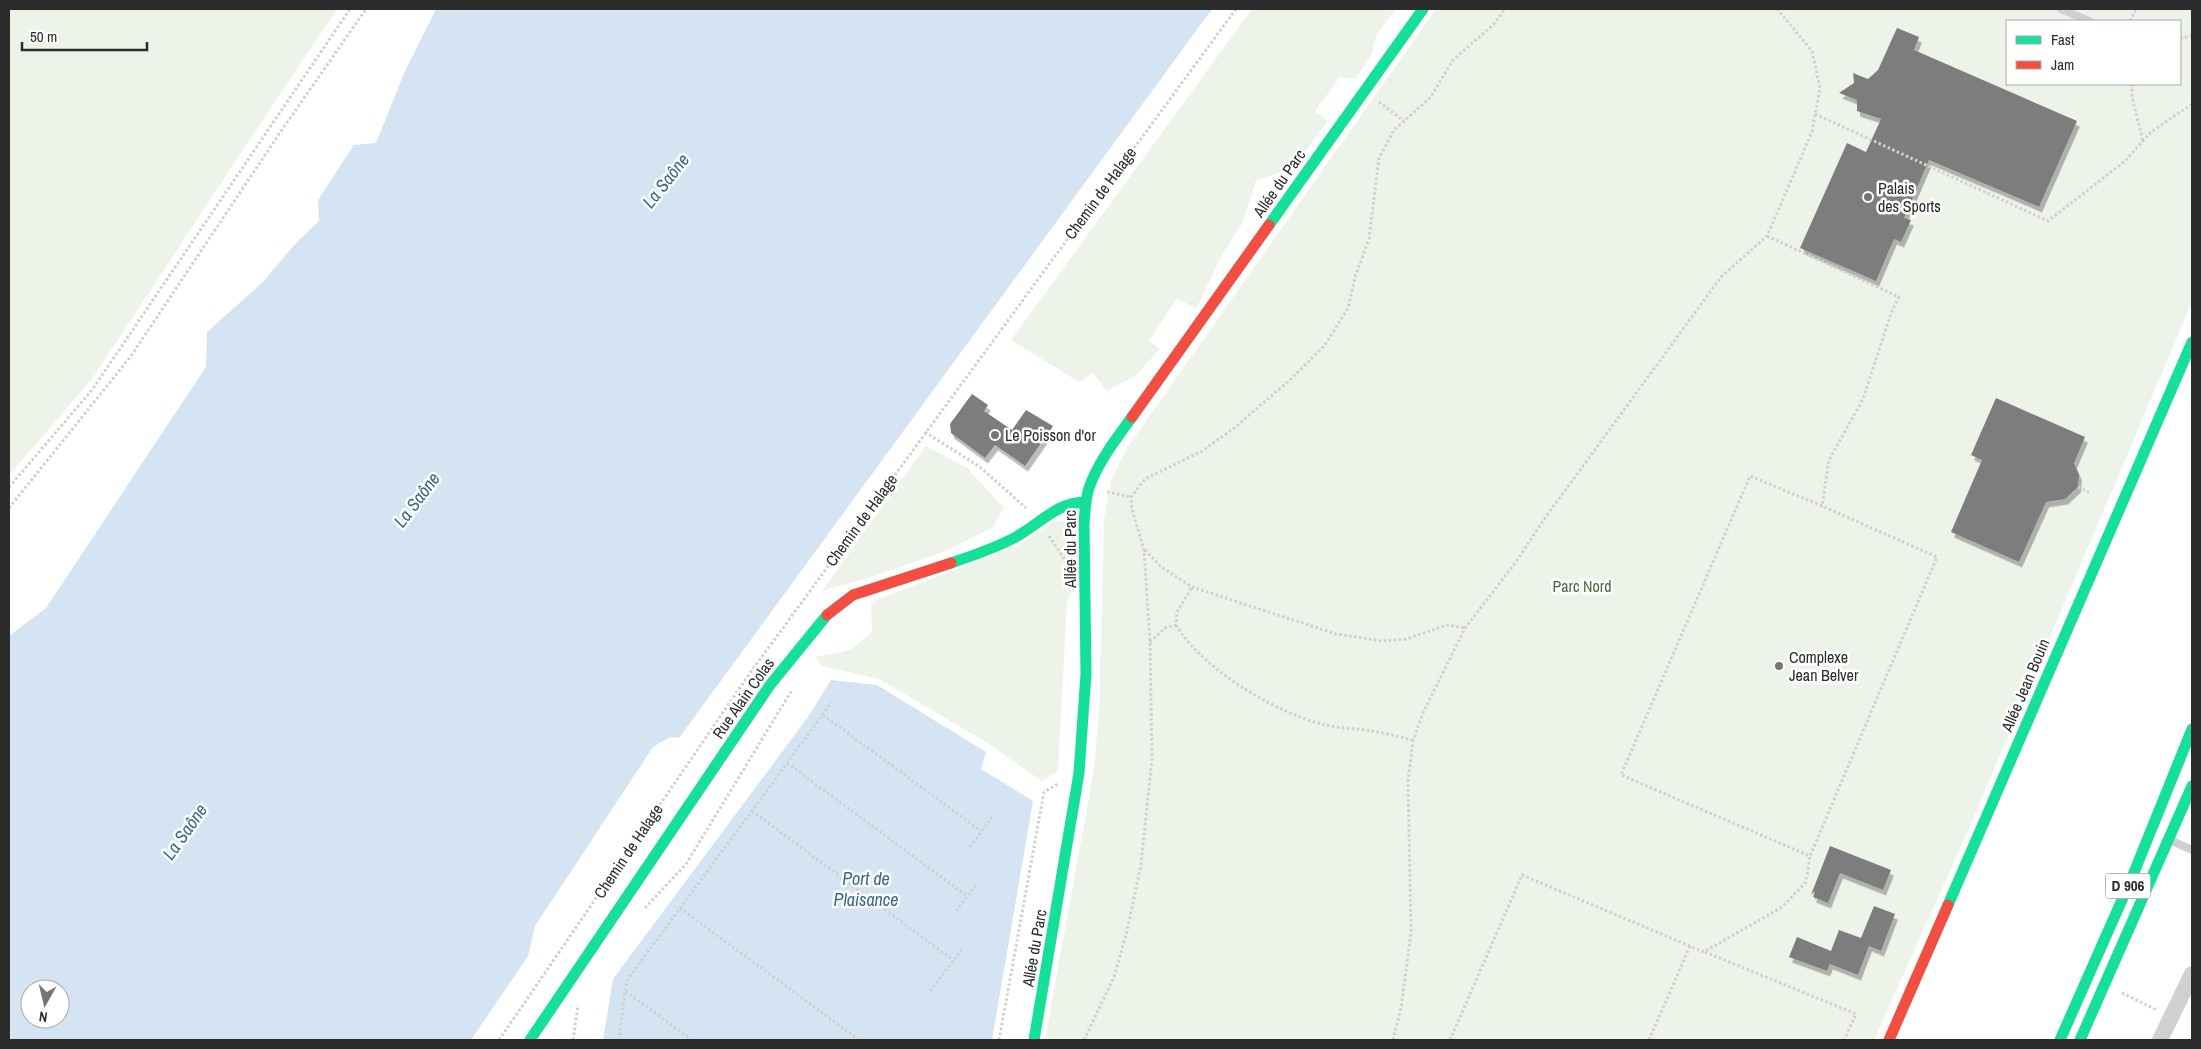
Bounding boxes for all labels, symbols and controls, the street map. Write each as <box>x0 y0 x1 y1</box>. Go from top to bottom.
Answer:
scale bar <box>22 20 148 52</box>
legend <box>2006 20 2181 85</box>
text: 50 m <box>30 26 57 47</box>
text: Fast <box>2051 29 2075 50</box>
text: Jam <box>2051 54 2074 75</box>
street label: Chemin de Halage <box>1059 142 1141 244</box>
street label: Allée du Parc <box>1247 144 1311 222</box>
water label: La Saône <box>636 148 695 213</box>
place label: Palais des Sports <box>1878 177 1941 217</box>
marker: Palais des Sports <box>1862 191 1874 203</box>
place label: Le Poisson d'or <box>1005 424 1096 446</box>
marker: Le Poisson d'or <box>989 429 1001 441</box>
water label: La Saône <box>388 467 446 532</box>
street label: Chemin de Halage <box>820 469 902 571</box>
street label: Allée du Parc <box>1059 510 1081 589</box>
park label: Parc Nord <box>1552 575 1612 597</box>
street label: Allée Jean Bouin <box>1995 635 2055 736</box>
place label: Complexe Jean Belver <box>1789 646 1859 686</box>
street label: Rue Alain Colas <box>707 653 779 743</box>
marker: Complexe Jean Belver <box>1773 660 1785 672</box>
water label: La Saône <box>156 799 213 865</box>
street label: Chemin de Halage <box>588 799 668 903</box>
water label: Port de Plaisance <box>834 866 898 912</box>
road number: D 906 <box>2106 874 2150 898</box>
street label: Allée du Parc <box>1016 907 1052 989</box>
north arrow <box>20 979 70 1029</box>
text: N <box>38 1007 49 1026</box>

